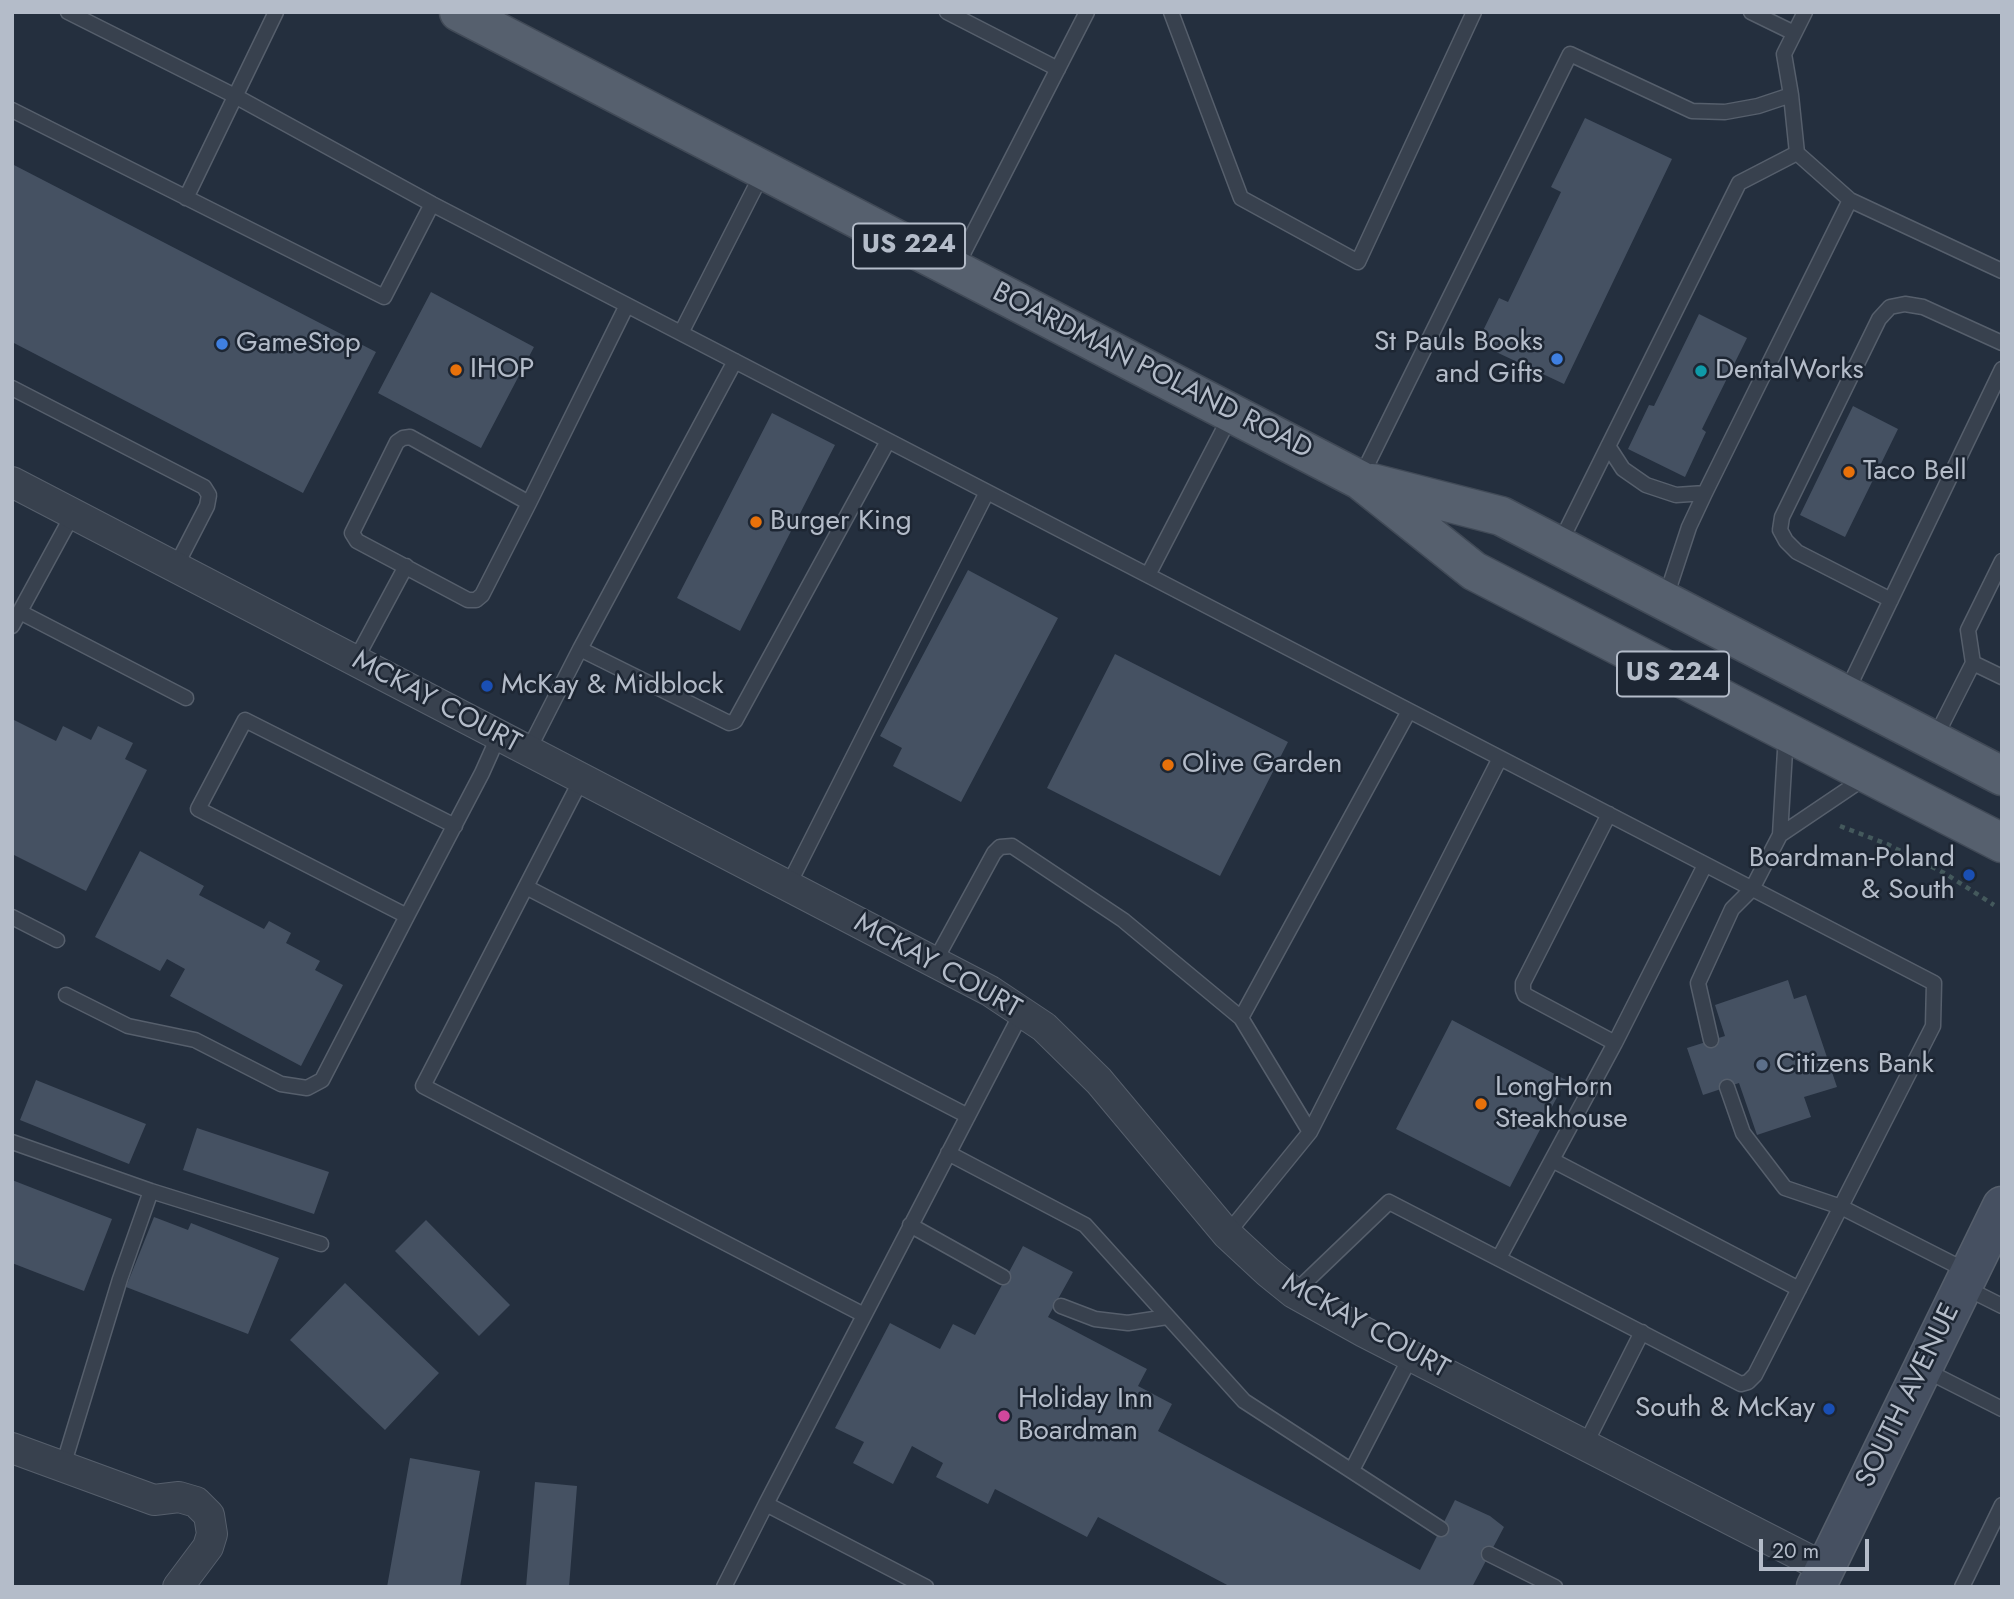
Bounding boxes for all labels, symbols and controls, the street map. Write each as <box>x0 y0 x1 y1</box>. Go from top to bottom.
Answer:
road number: US 224 <box>853 224 965 268</box>
street label: BOARDMAN POLAND ROAD <box>987 277 1317 467</box>
place label: St Pauls Books and Gifts <box>1374 326 1543 392</box>
place label: GameStop <box>236 327 361 361</box>
marker: GameStop <box>214 336 230 352</box>
marker: St Pauls Books and Gifts <box>1549 351 1565 367</box>
place label: IHOP <box>470 353 534 387</box>
place label: DentalWorks <box>1715 354 1864 388</box>
marker: IHOP <box>448 362 464 378</box>
marker: DentalWorks <box>1693 363 1709 379</box>
place label: Taco Bell <box>1863 455 1967 489</box>
marker: Taco Bell <box>1841 464 1857 480</box>
place label: Burger King <box>770 505 912 539</box>
marker: Burger King <box>748 514 764 530</box>
street label: MCKAY COURT <box>346 645 526 761</box>
road number: US 224 <box>1617 652 1729 696</box>
place label: McKay & Midblock <box>501 669 724 703</box>
marker: McKay & Midblock <box>479 678 495 694</box>
place label: Olive Garden <box>1182 748 1342 782</box>
marker: Olive Garden <box>1160 757 1176 773</box>
place label: Boardman-Poland & South <box>1749 842 1955 908</box>
marker: Boardman-Poland & South <box>1961 867 1977 883</box>
street label: MCKAY COURT <box>848 907 1026 1027</box>
place label: Citizens Bank <box>1776 1048 1934 1082</box>
marker: Citizens Bank <box>1754 1057 1770 1073</box>
place label: LongHorn Steakhouse <box>1495 1071 1628 1137</box>
marker: LongHorn Steakhouse <box>1473 1096 1489 1112</box>
street label: MCKAY COURT <box>1276 1267 1454 1387</box>
street label: SOUTH AVENUE <box>1850 1298 1968 1494</box>
place label: Holiday Inn Boardman <box>1018 1383 1153 1449</box>
place label: South & McKay <box>1635 1392 1815 1426</box>
marker: South & McKay <box>1821 1401 1837 1417</box>
marker: Holiday Inn Boardman <box>996 1408 1012 1424</box>
scale bar <box>1762 1526 1872 1570</box>
text: 20 m <box>1772 1536 1819 1566</box>

